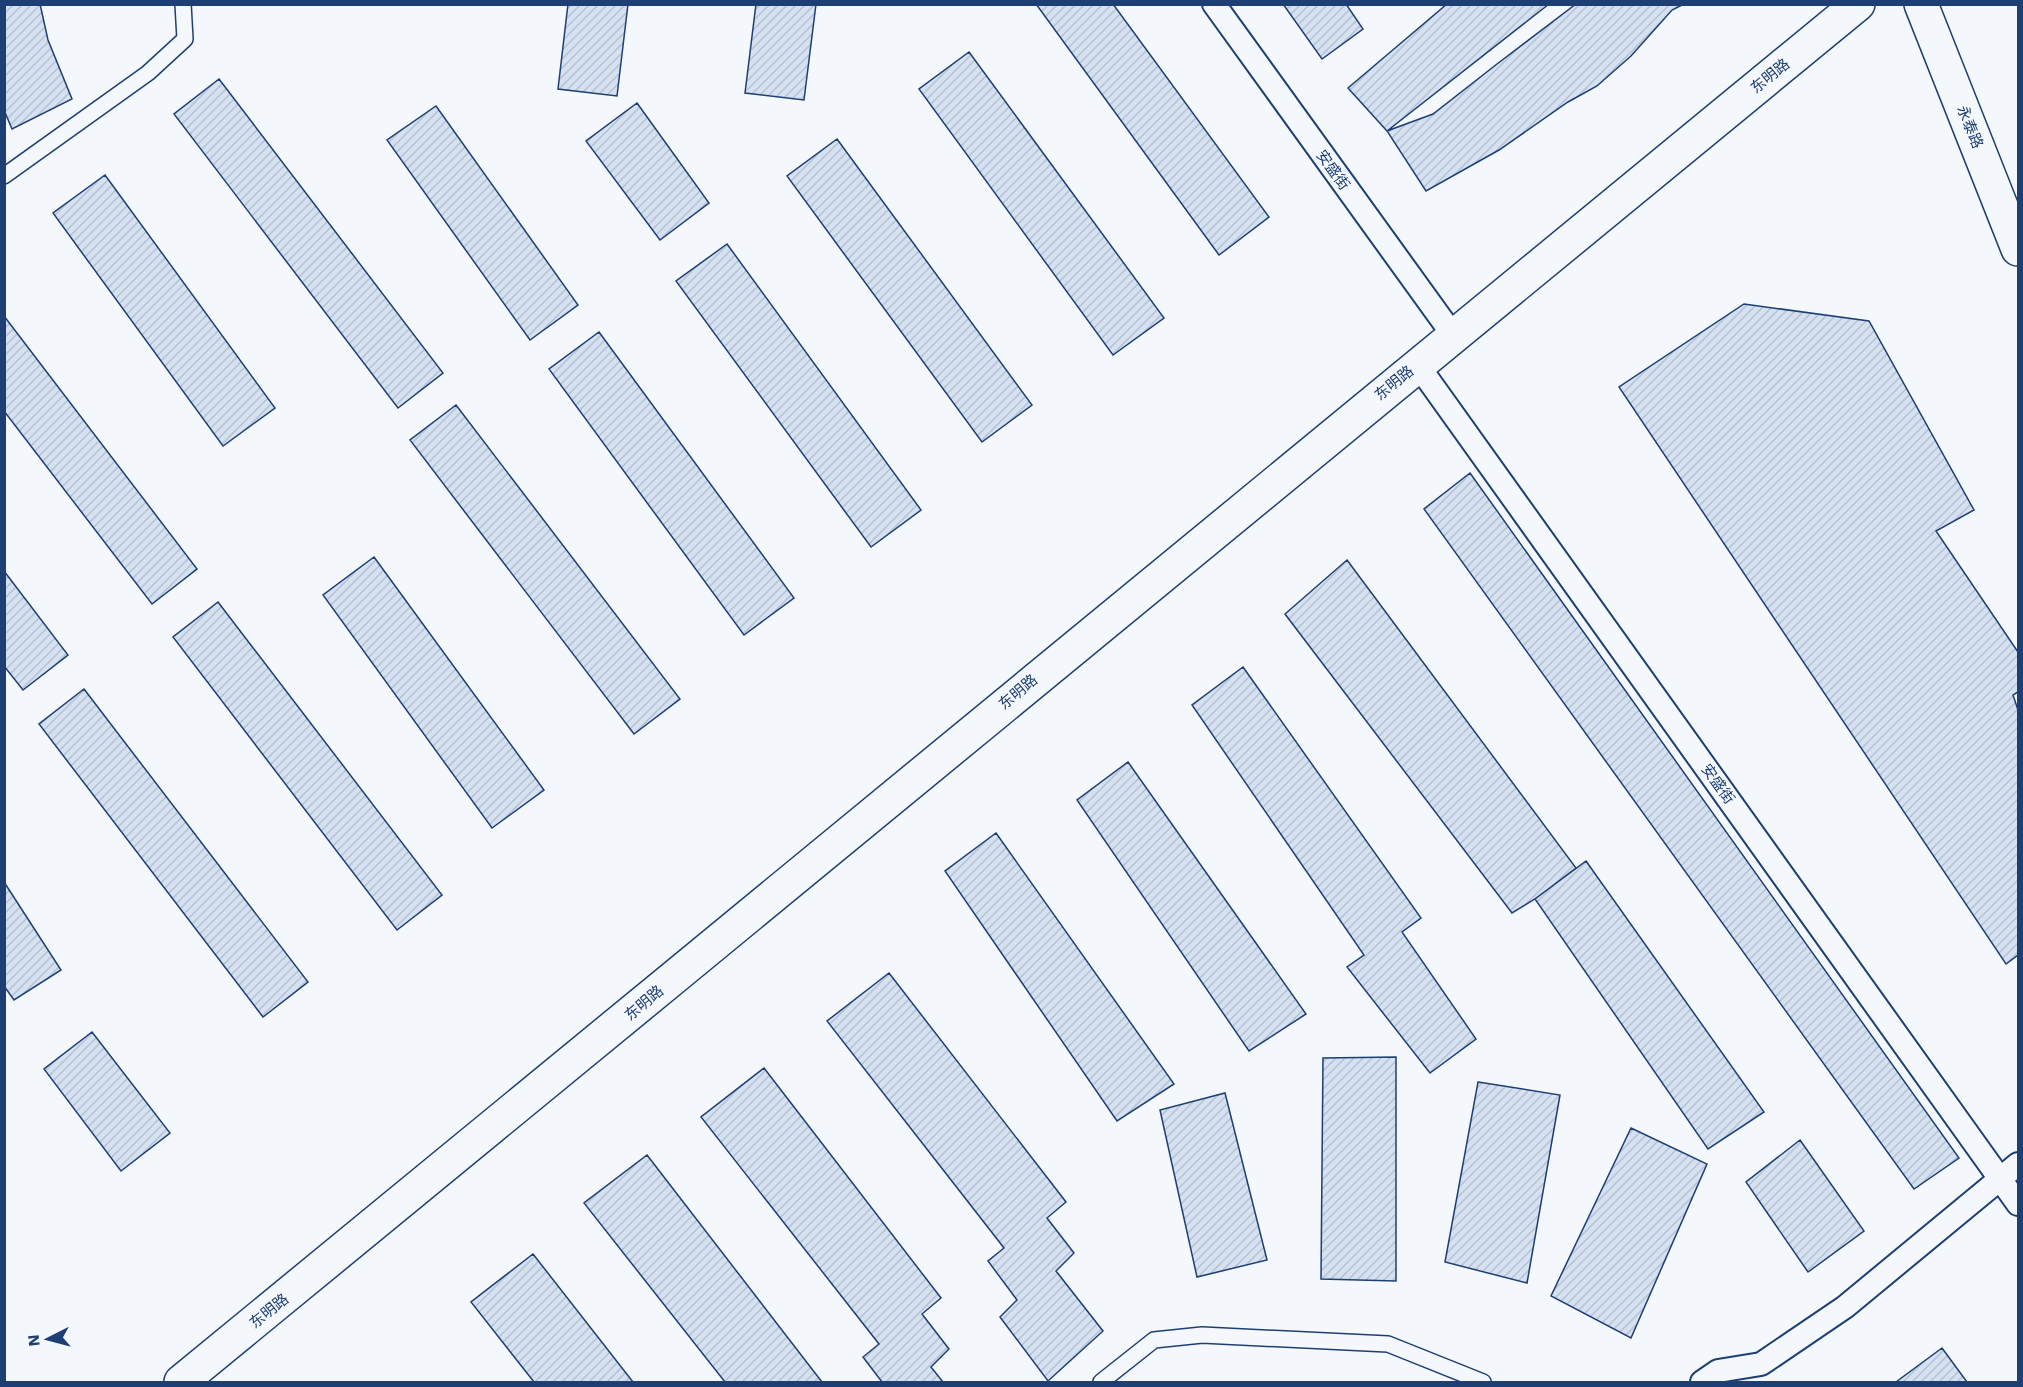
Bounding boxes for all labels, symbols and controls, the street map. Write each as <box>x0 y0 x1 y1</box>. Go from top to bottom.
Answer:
street label: 东明路 <box>1747 55 1793 97</box>
street label: 永泰路 <box>1953 103 1987 151</box>
street label: 安盛街 <box>1312 147 1354 193</box>
street label: 东明路 <box>1371 362 1417 404</box>
street label: 东明路 <box>995 671 1041 713</box>
street label: 安盛街 <box>1697 761 1739 807</box>
street label: 东明路 <box>621 982 667 1024</box>
street label: 东明路 <box>246 1290 292 1332</box>
north arrow <box>18 1309 78 1369</box>
text: N <box>24 1334 44 1347</box>

